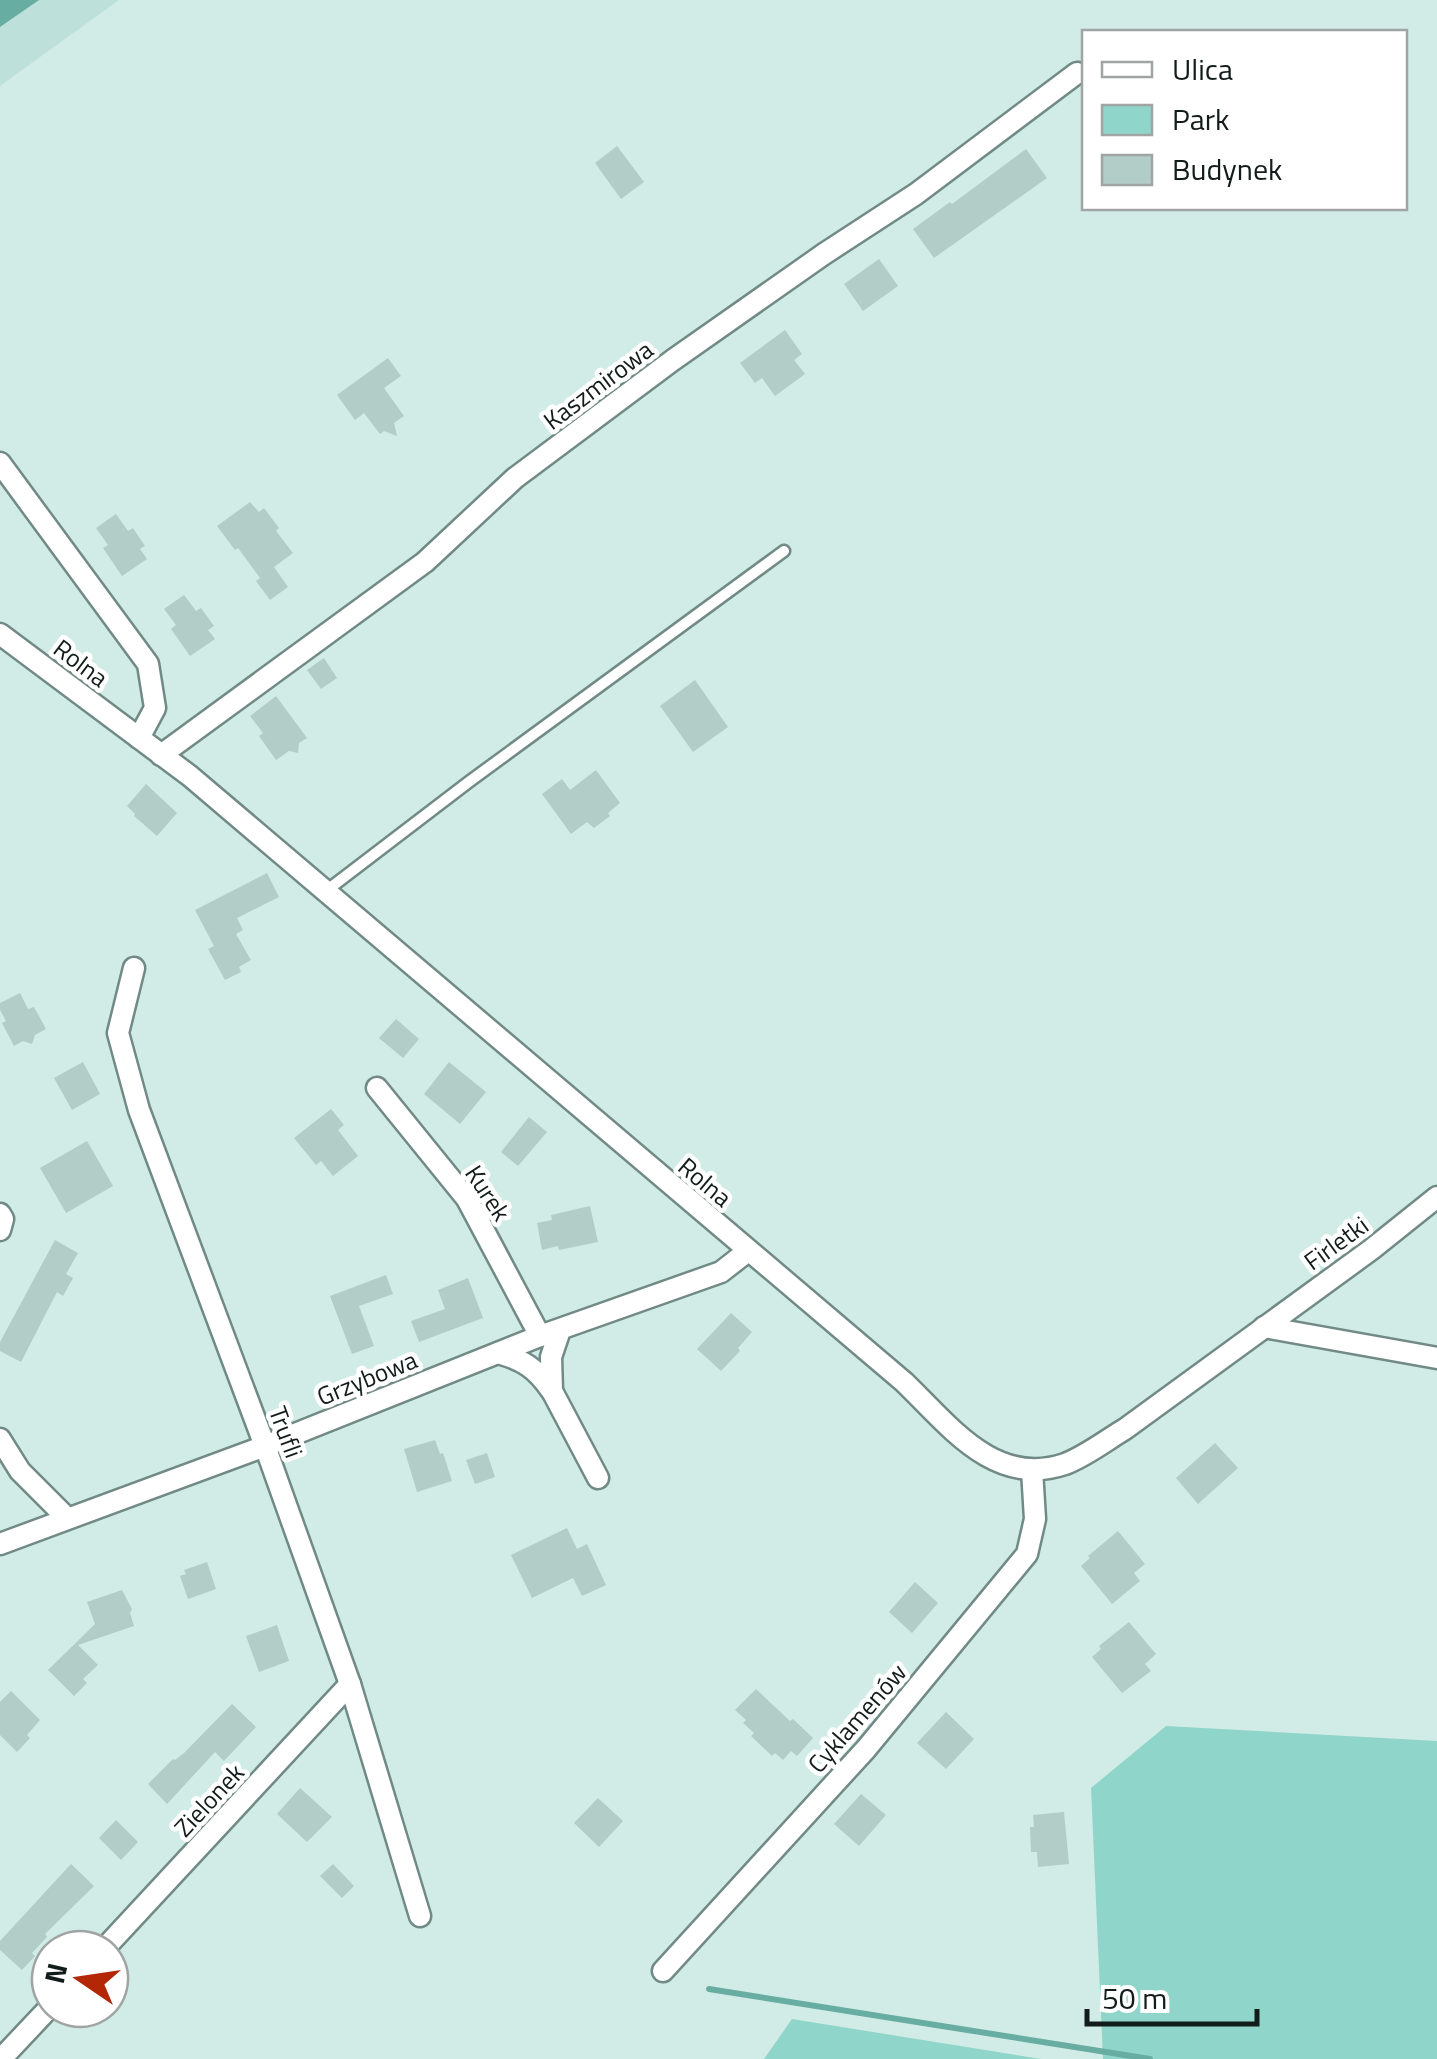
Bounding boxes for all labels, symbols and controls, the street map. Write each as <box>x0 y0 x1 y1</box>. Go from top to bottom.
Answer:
legend <box>1082 30 1407 210</box>
text: Ulica <box>1172 46 1233 92</box>
text: Park <box>1172 96 1229 142</box>
text: Budynek <box>1172 146 1282 192</box>
street label: Kaszmirowa <box>535 331 661 439</box>
street label: Rolna <box>46 630 117 697</box>
street label: Rolna <box>670 1148 741 1216</box>
street label: Kurek <box>456 1157 520 1229</box>
street label: Firletki <box>1296 1207 1376 1279</box>
street label: Grzybowa <box>311 1341 423 1415</box>
street label: Trufli <box>259 1401 313 1463</box>
street label: Cyklamenów <box>798 1655 916 1781</box>
street label: Zielonek <box>165 1755 253 1845</box>
north arrow <box>30 1929 130 2029</box>
text: N <box>32 1959 78 1988</box>
scale bar <box>1087 1964 1257 2026</box>
text: 50 m <box>1102 1975 1167 2021</box>

